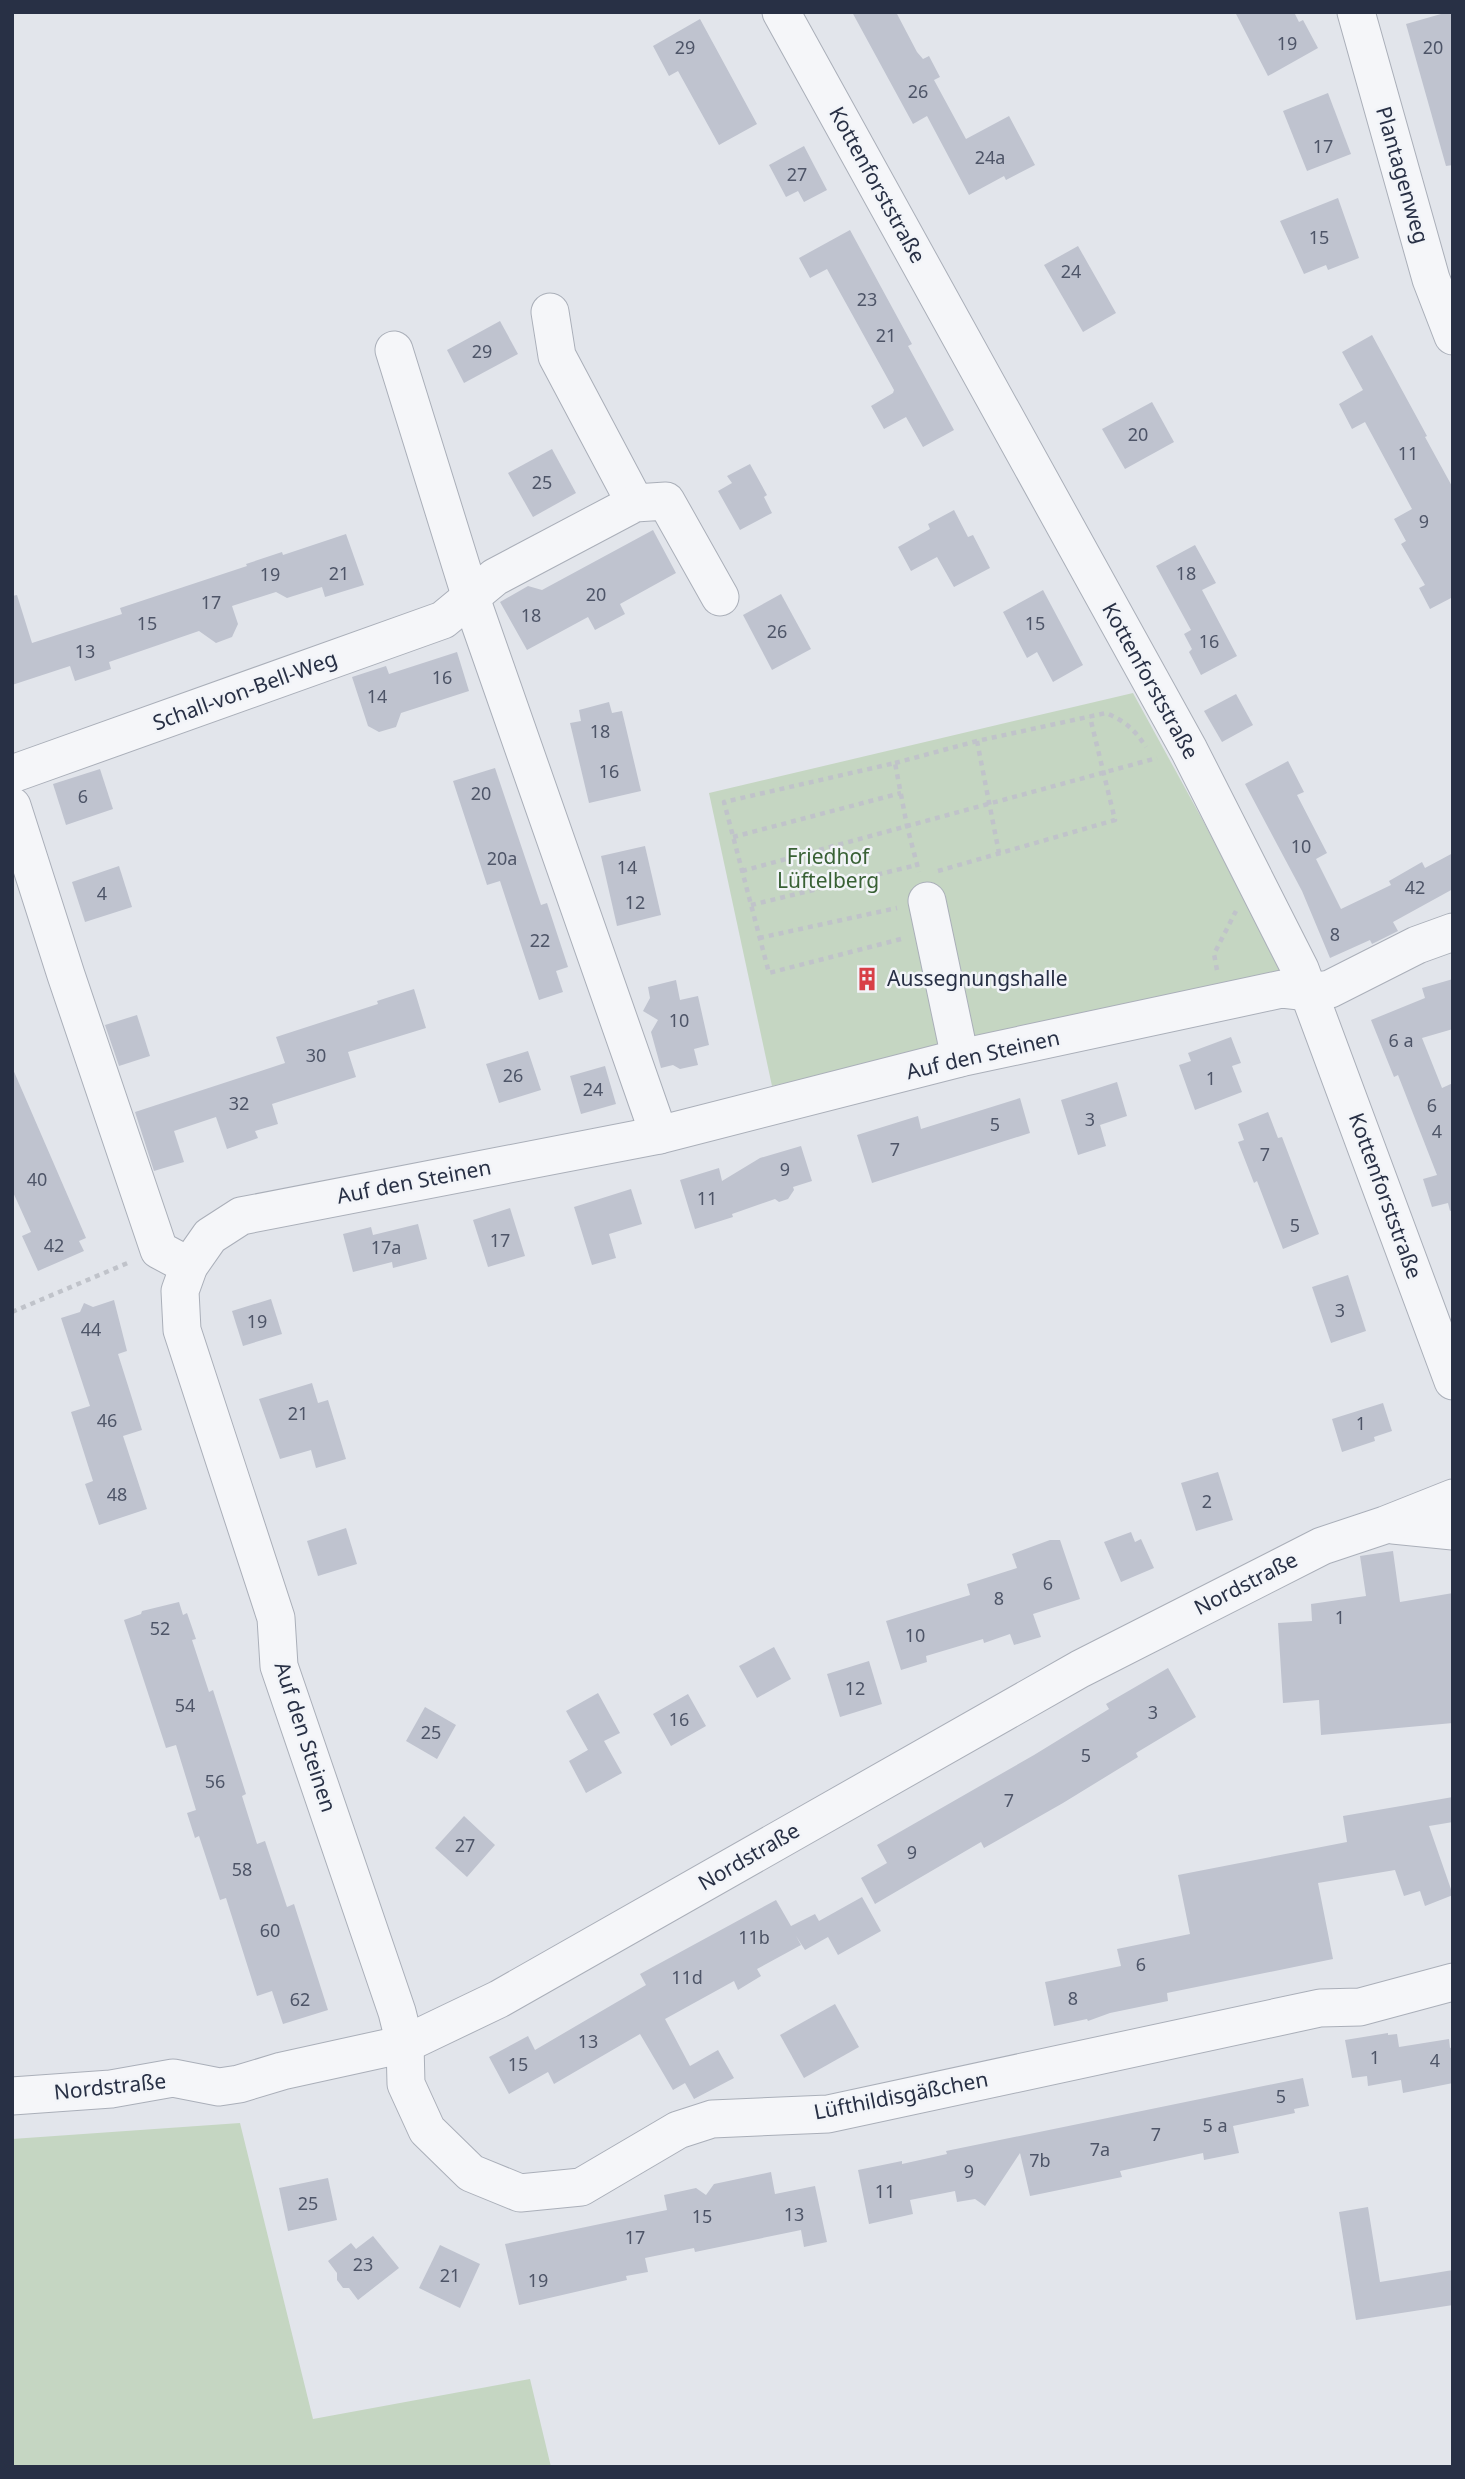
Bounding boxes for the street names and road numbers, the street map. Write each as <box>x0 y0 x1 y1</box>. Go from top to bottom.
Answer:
street label: Kottenforststraße <box>823 101 932 268</box>
street label: Plantagenweg <box>1370 103 1436 246</box>
street label: Kottenforststraße <box>1096 597 1205 764</box>
street label: Schall-von-Bell-Weg <box>149 644 341 736</box>
street label: Auf den Steinen <box>903 1023 1062 1085</box>
street label: Kottenforststraße <box>1343 1109 1429 1283</box>
street label: Auf den Steinen <box>334 1152 493 1210</box>
street label: Nordstraße <box>1189 1545 1302 1621</box>
street label: Auf den Steinen <box>268 1658 343 1815</box>
street label: Nordstraße <box>693 1816 804 1896</box>
street label: Lüfthildisgäßchen <box>811 2064 990 2126</box>
street label: Nordstraße <box>52 2066 167 2106</box>

